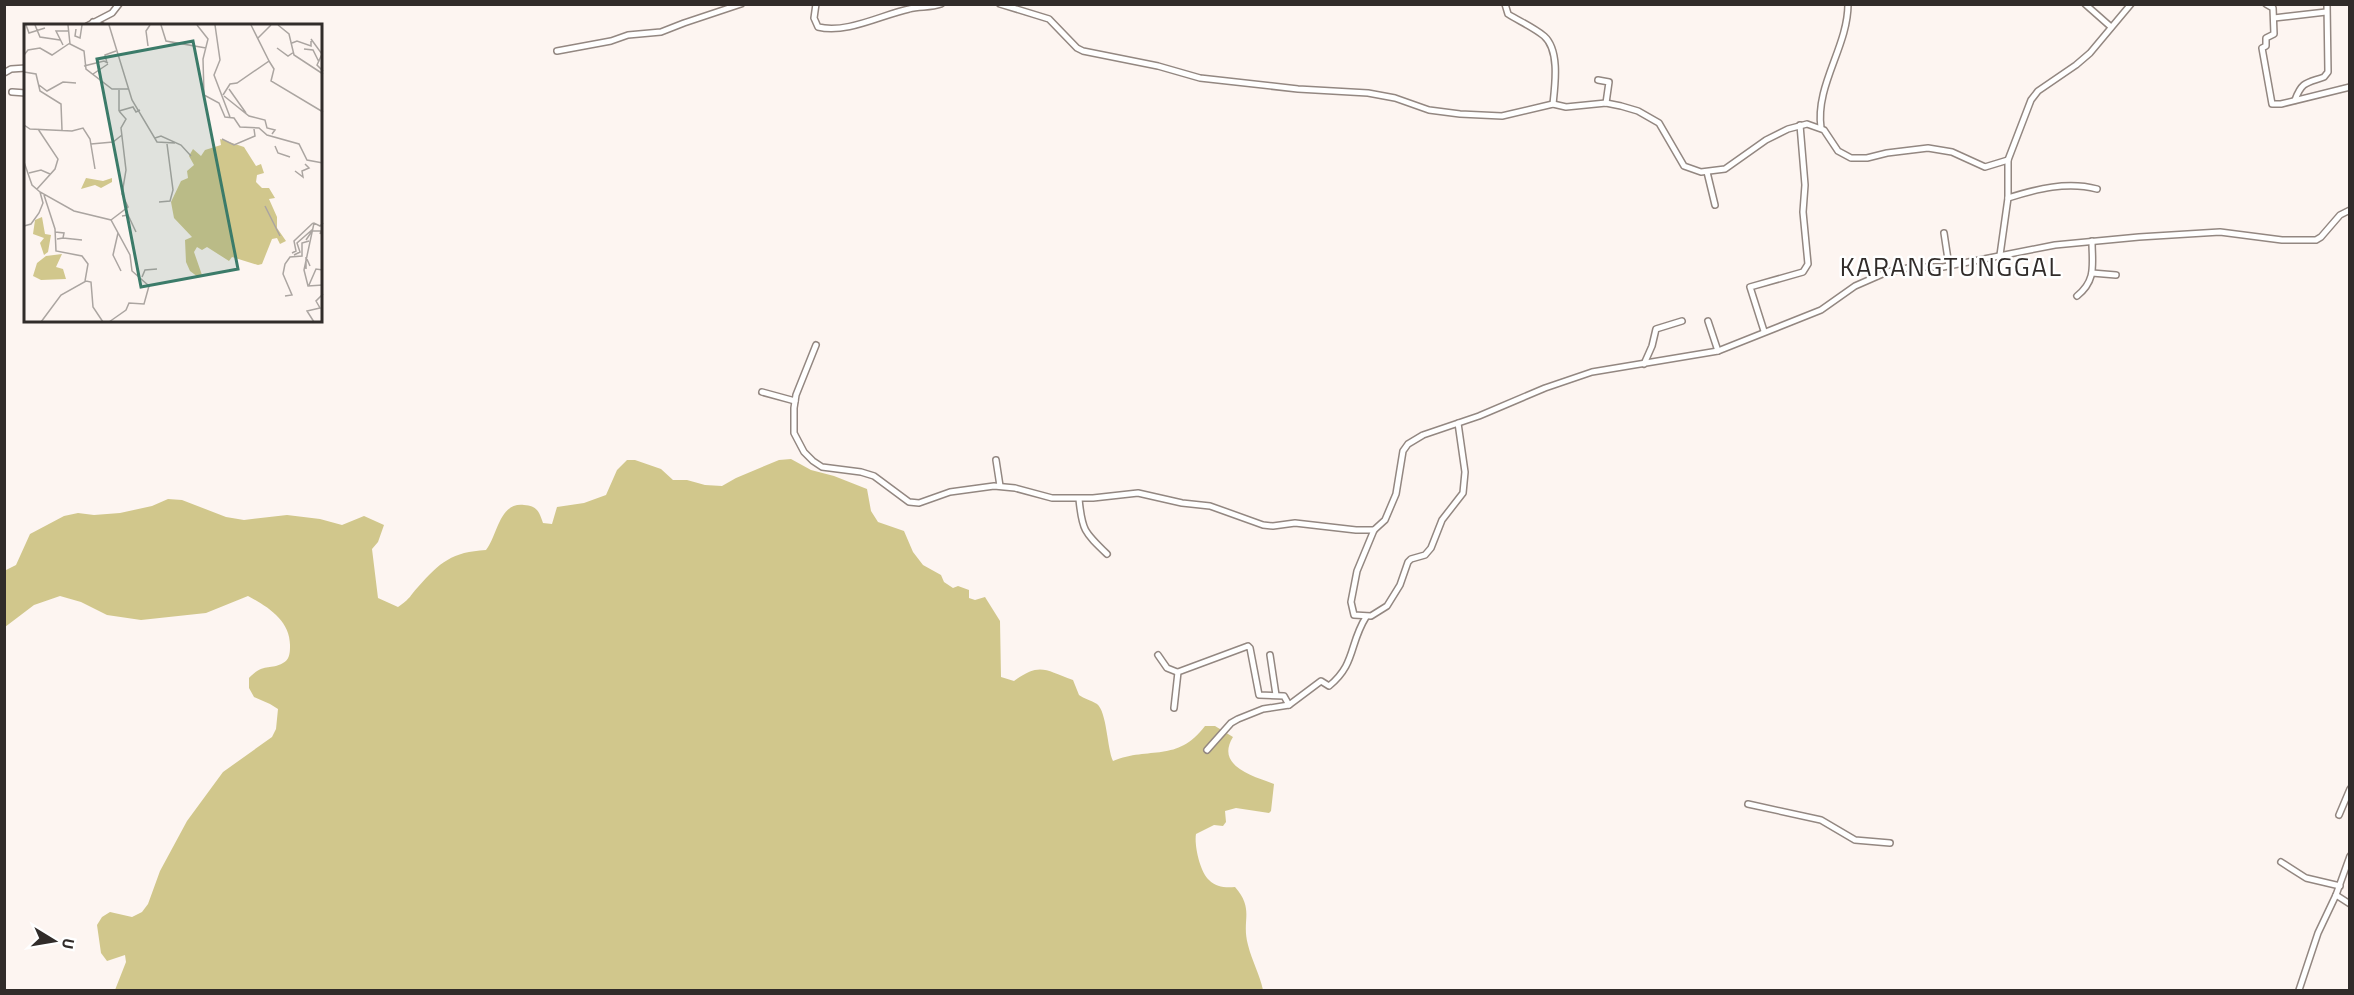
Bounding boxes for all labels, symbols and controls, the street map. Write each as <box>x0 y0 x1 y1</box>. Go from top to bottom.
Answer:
inset map <box>24 24 322 322</box>
district label: KARANGTUNGGAL <box>1840 247 2062 286</box>
north arrow <box>24 911 84 971</box>
text: U <box>56 936 82 951</box>

